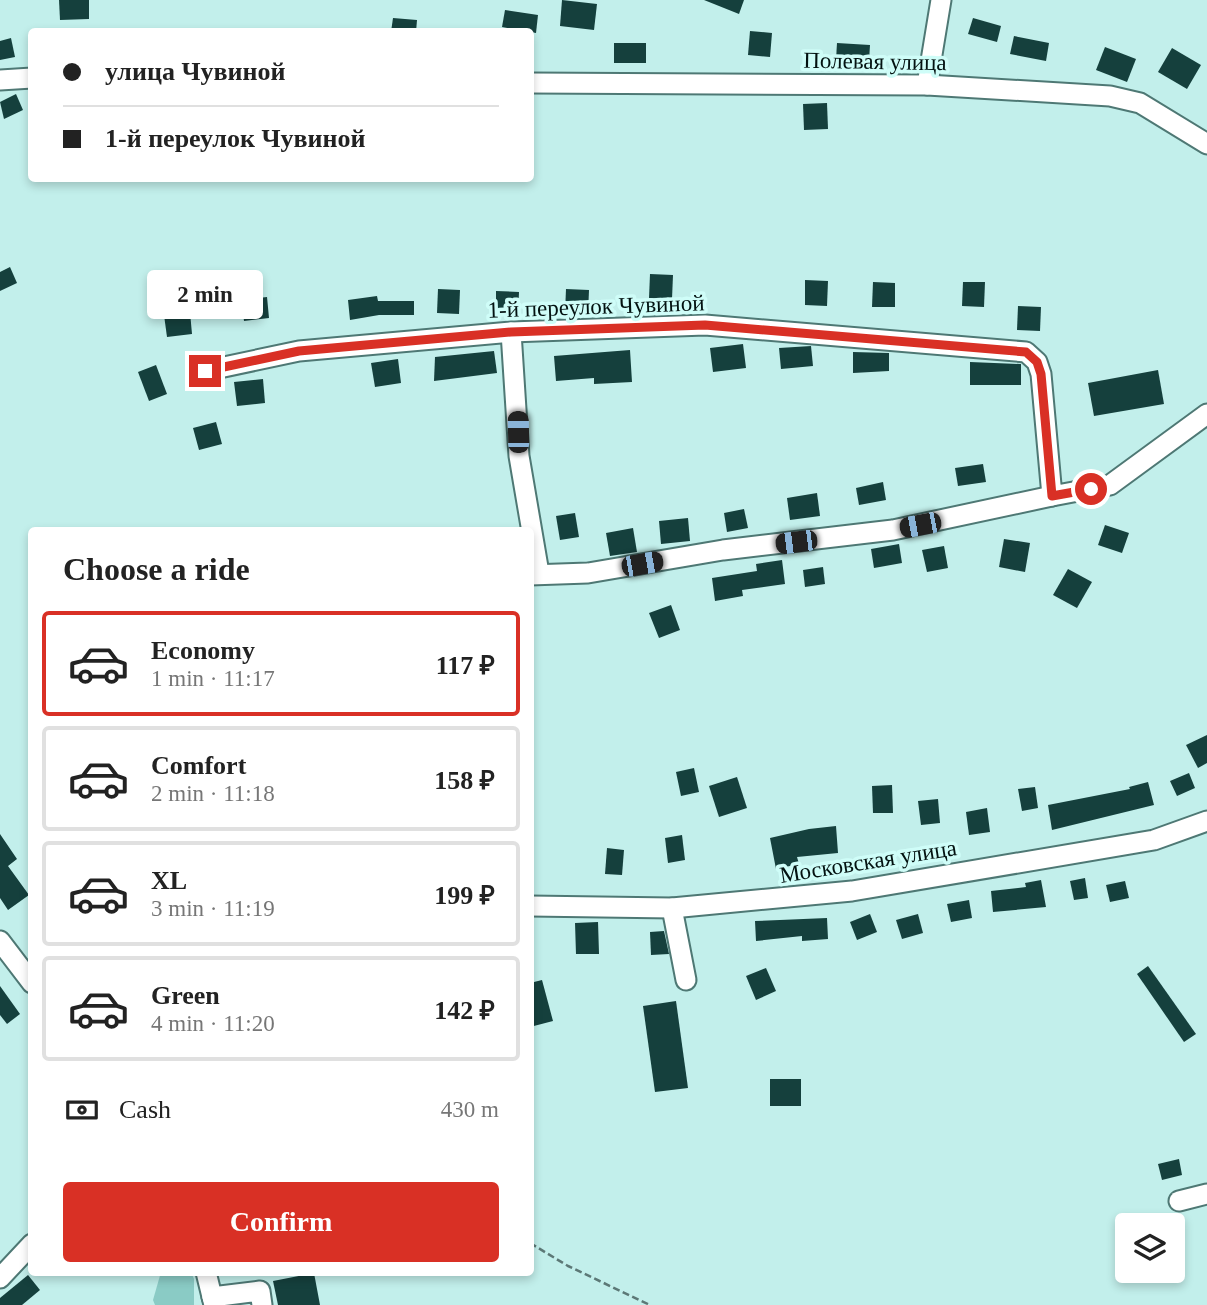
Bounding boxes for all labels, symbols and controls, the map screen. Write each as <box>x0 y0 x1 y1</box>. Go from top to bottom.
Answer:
street label: Полевая улица <box>803 48 947 75</box>
text: улица Чувиной <box>105 57 285 86</box>
text: 1-й переулок Чувиной <box>105 124 366 153</box>
callout: 2 min <box>147 270 263 318</box>
text: 2 min <box>177 282 233 307</box>
street label: 1-й переулок Чувиной <box>487 290 705 323</box>
route end <box>189 355 221 387</box>
car <box>508 411 529 453</box>
route start <box>1075 473 1107 505</box>
car <box>898 511 943 539</box>
car <box>774 529 819 555</box>
car <box>620 550 665 578</box>
text: Choose a ride <box>63 551 250 587</box>
icon: car <box>67 632 130 695</box>
text: Economy <box>151 636 255 665</box>
text: 117 ₽ <box>436 651 495 680</box>
text: 1 min · 11:17 <box>151 666 275 691</box>
icon: car <box>67 747 130 810</box>
text: Comfort <box>151 751 246 780</box>
text: 158 ₽ <box>434 766 495 795</box>
text: 2 min · 11:18 <box>151 781 275 806</box>
street label: Московская улица <box>778 835 958 888</box>
icon: car <box>67 862 130 925</box>
text: XL <box>151 866 187 895</box>
text: 199 ₽ <box>434 881 495 910</box>
text: 3 min · 11:19 <box>151 896 275 921</box>
icon: car <box>67 977 130 1040</box>
text: Green <box>151 981 220 1010</box>
text: 142 ₽ <box>434 996 495 1025</box>
text: 4 min · 11:20 <box>151 1011 275 1036</box>
icon: cash <box>63 1091 101 1129</box>
text: Cash <box>119 1095 171 1124</box>
text: 430 m <box>441 1097 499 1122</box>
button: Confirm <box>63 1182 499 1262</box>
map controls <box>1115 1213 1185 1283</box>
button: layers <box>1115 1213 1185 1283</box>

